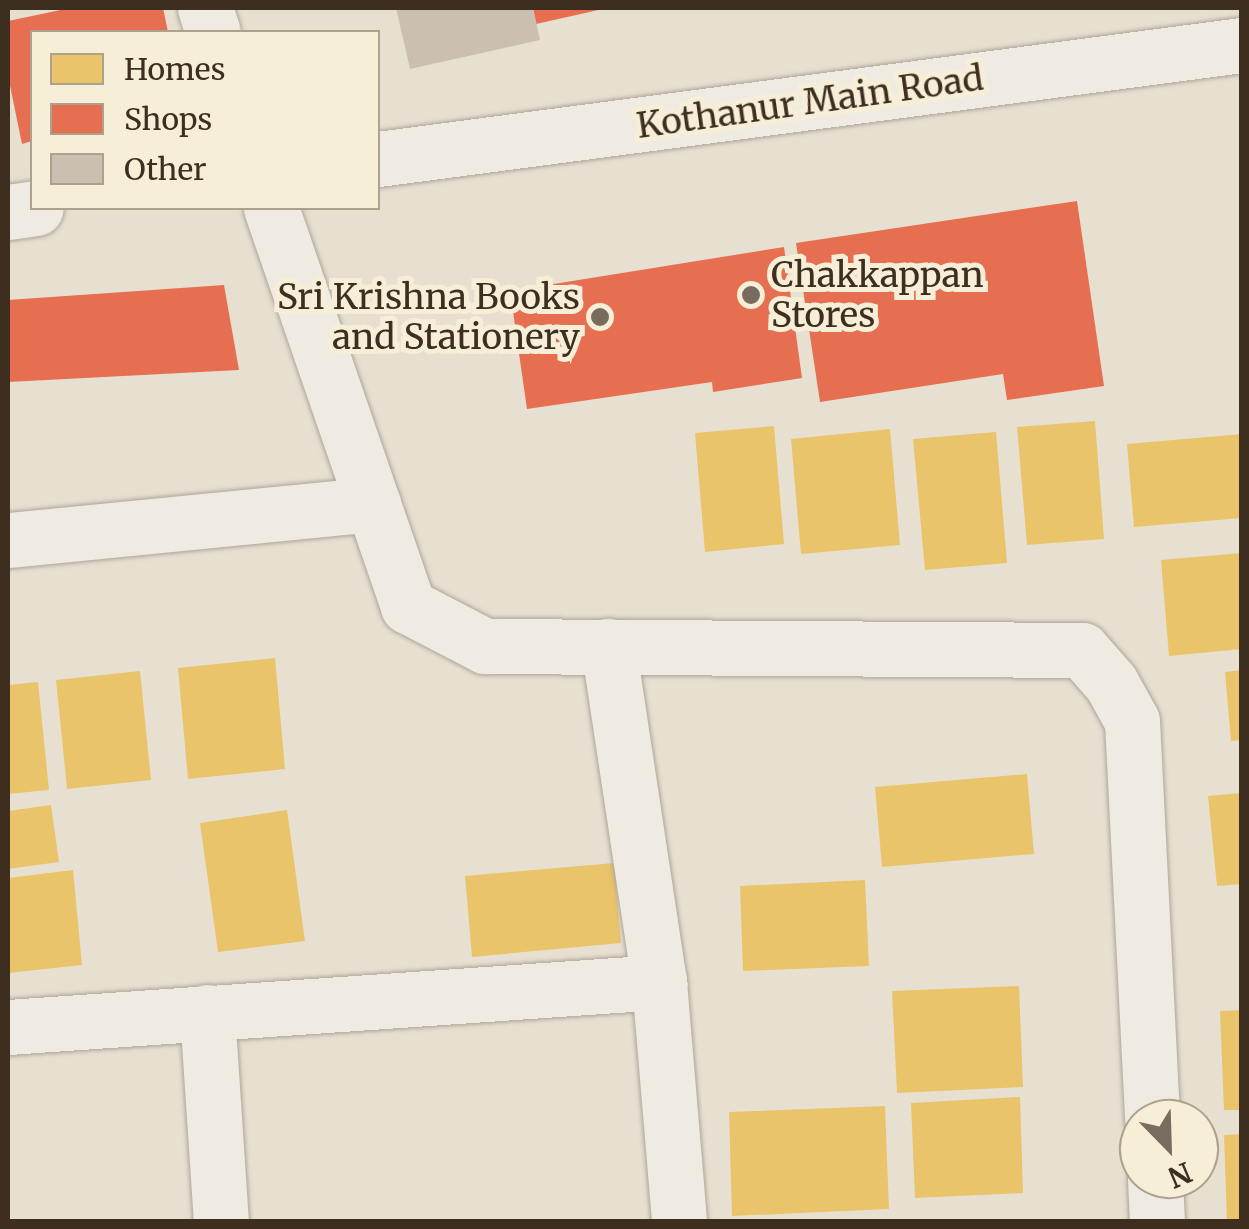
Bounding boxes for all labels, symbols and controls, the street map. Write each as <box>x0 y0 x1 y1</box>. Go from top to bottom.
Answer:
legend <box>30 30 380 210</box>
text: Homes <box>124 50 225 88</box>
street label: Kothanur Main Road <box>634 57 986 147</box>
text: Shops <box>124 100 212 138</box>
text: Other <box>124 150 207 188</box>
place label: Chakkappan Stores <box>771 254 984 336</box>
place label: Sri Krishna Books and Stationery <box>277 276 580 358</box>
marker: Chakkappan Stores <box>740 284 762 306</box>
marker: Sri Krishna Books and Stationery <box>589 306 611 328</box>
north arrow <box>1119 1099 1219 1199</box>
text: N <box>1163 1154 1197 1196</box>

